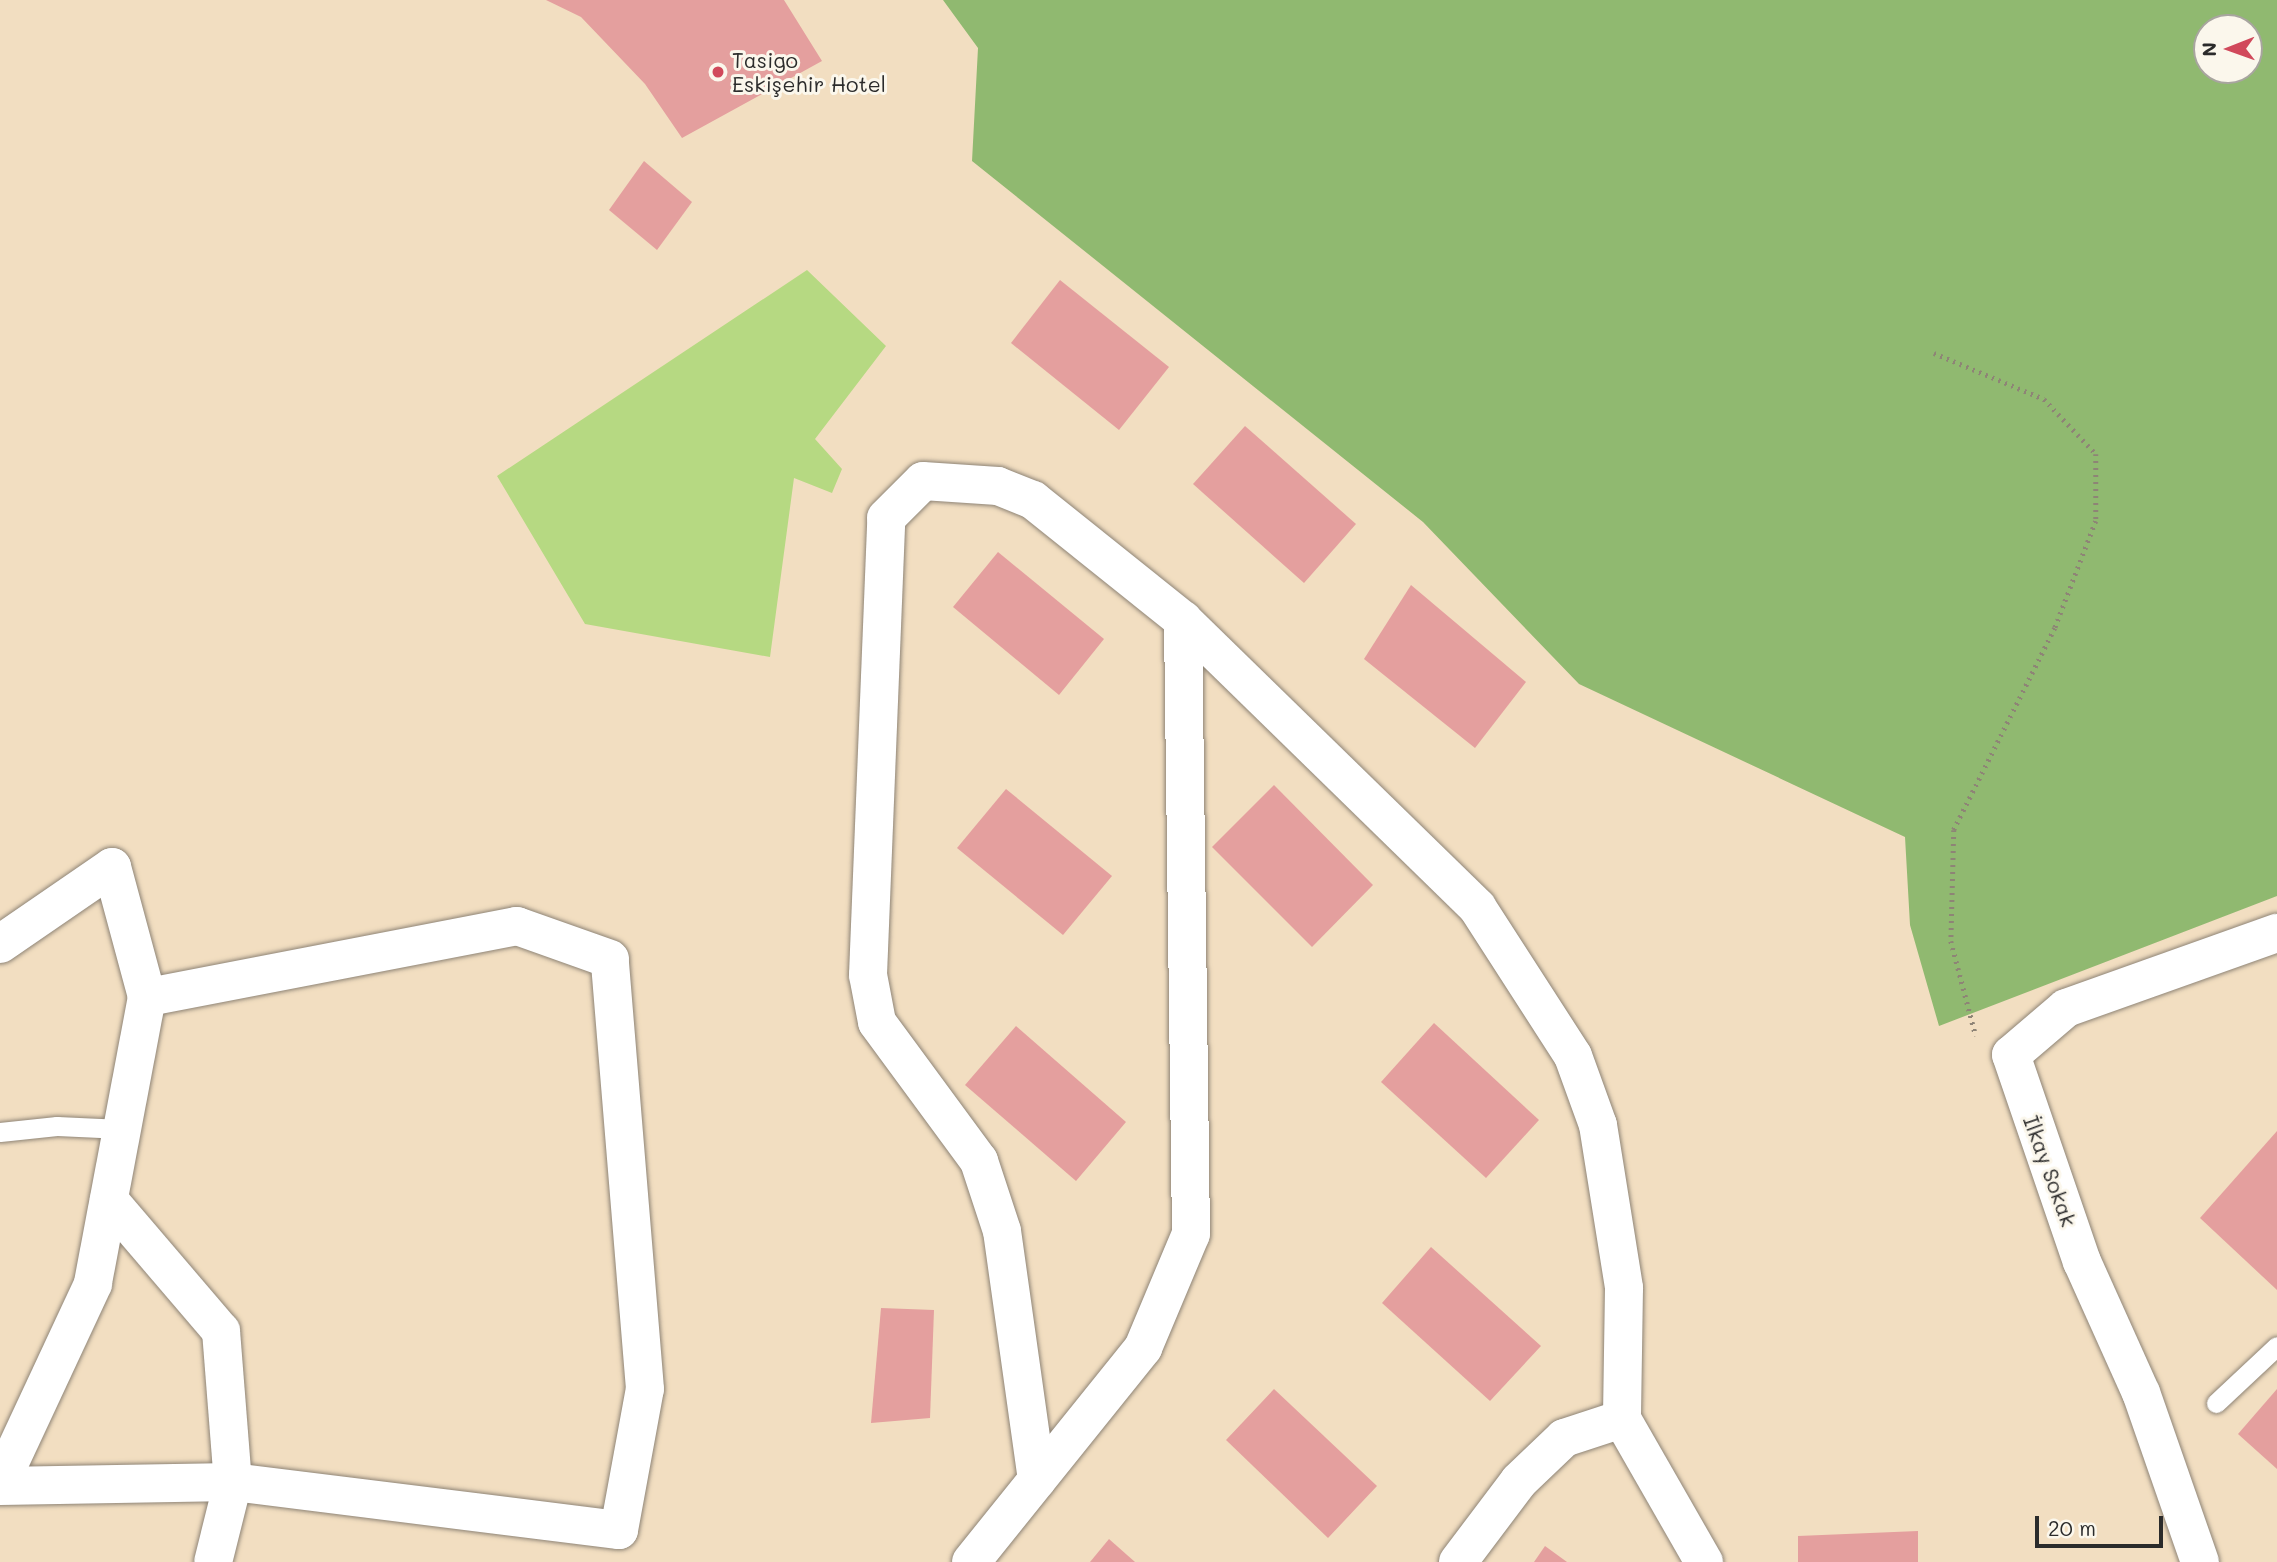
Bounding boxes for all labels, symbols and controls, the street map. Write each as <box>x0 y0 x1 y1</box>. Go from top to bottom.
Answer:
north arrow <box>2193 14 2263 84</box>
text: N <box>2196 42 2221 57</box>
place label: Tasigo Eskişehir Hotel <box>732 47 886 97</box>
marker: Tasigo Eskişehir Hotel <box>710 64 726 80</box>
street label: İlkay Sokak <box>2018 1112 2082 1230</box>
scale bar <box>2039 1502 2167 1546</box>
text: 20 m <box>2048 1514 2096 1541</box>

